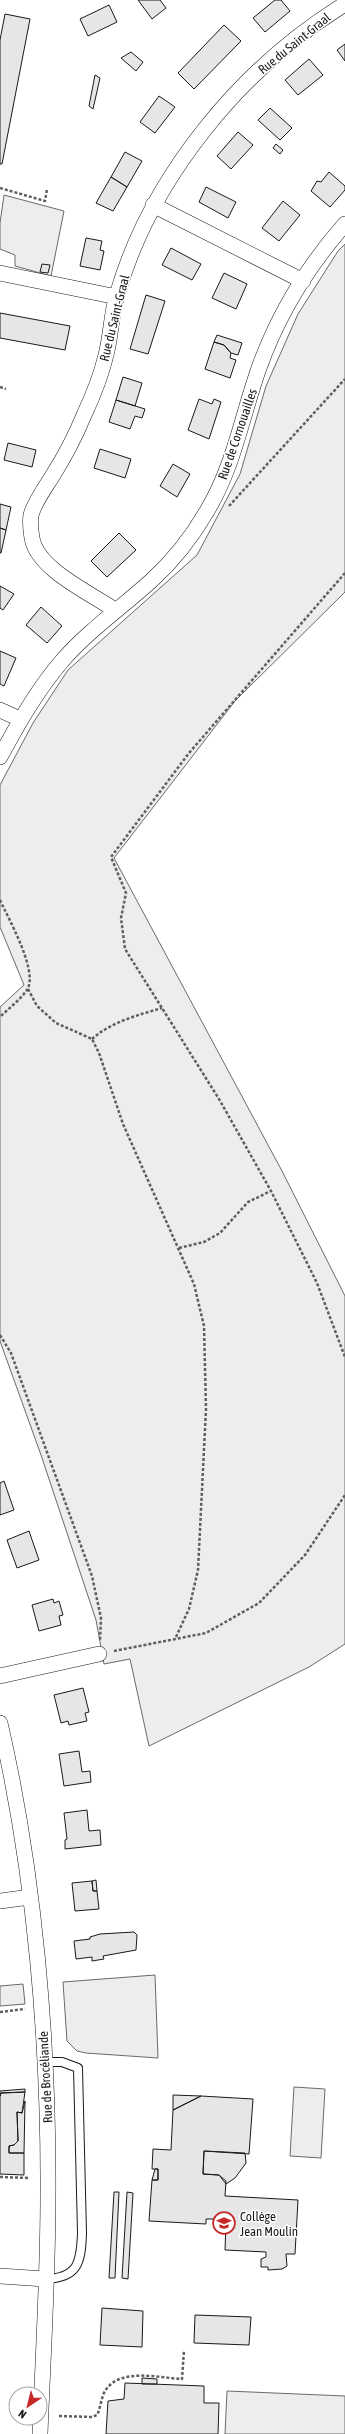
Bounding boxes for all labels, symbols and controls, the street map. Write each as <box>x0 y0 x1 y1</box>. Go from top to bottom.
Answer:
street label: Rue du Saint-Graal <box>255 9 334 77</box>
street label: Rue du Saint-Graal <box>97 273 133 363</box>
street label: Rue de Cornouailles <box>215 386 260 482</box>
street label: Rue de Brocéliande <box>36 2031 55 2123</box>
place label: Collège Jean Moulin <box>240 2209 298 2239</box>
school or university icon: Collège Jean Moulin <box>211 2210 237 2236</box>
north arrow <box>8 2386 48 2426</box>
text: N <box>16 2407 28 2421</box>

